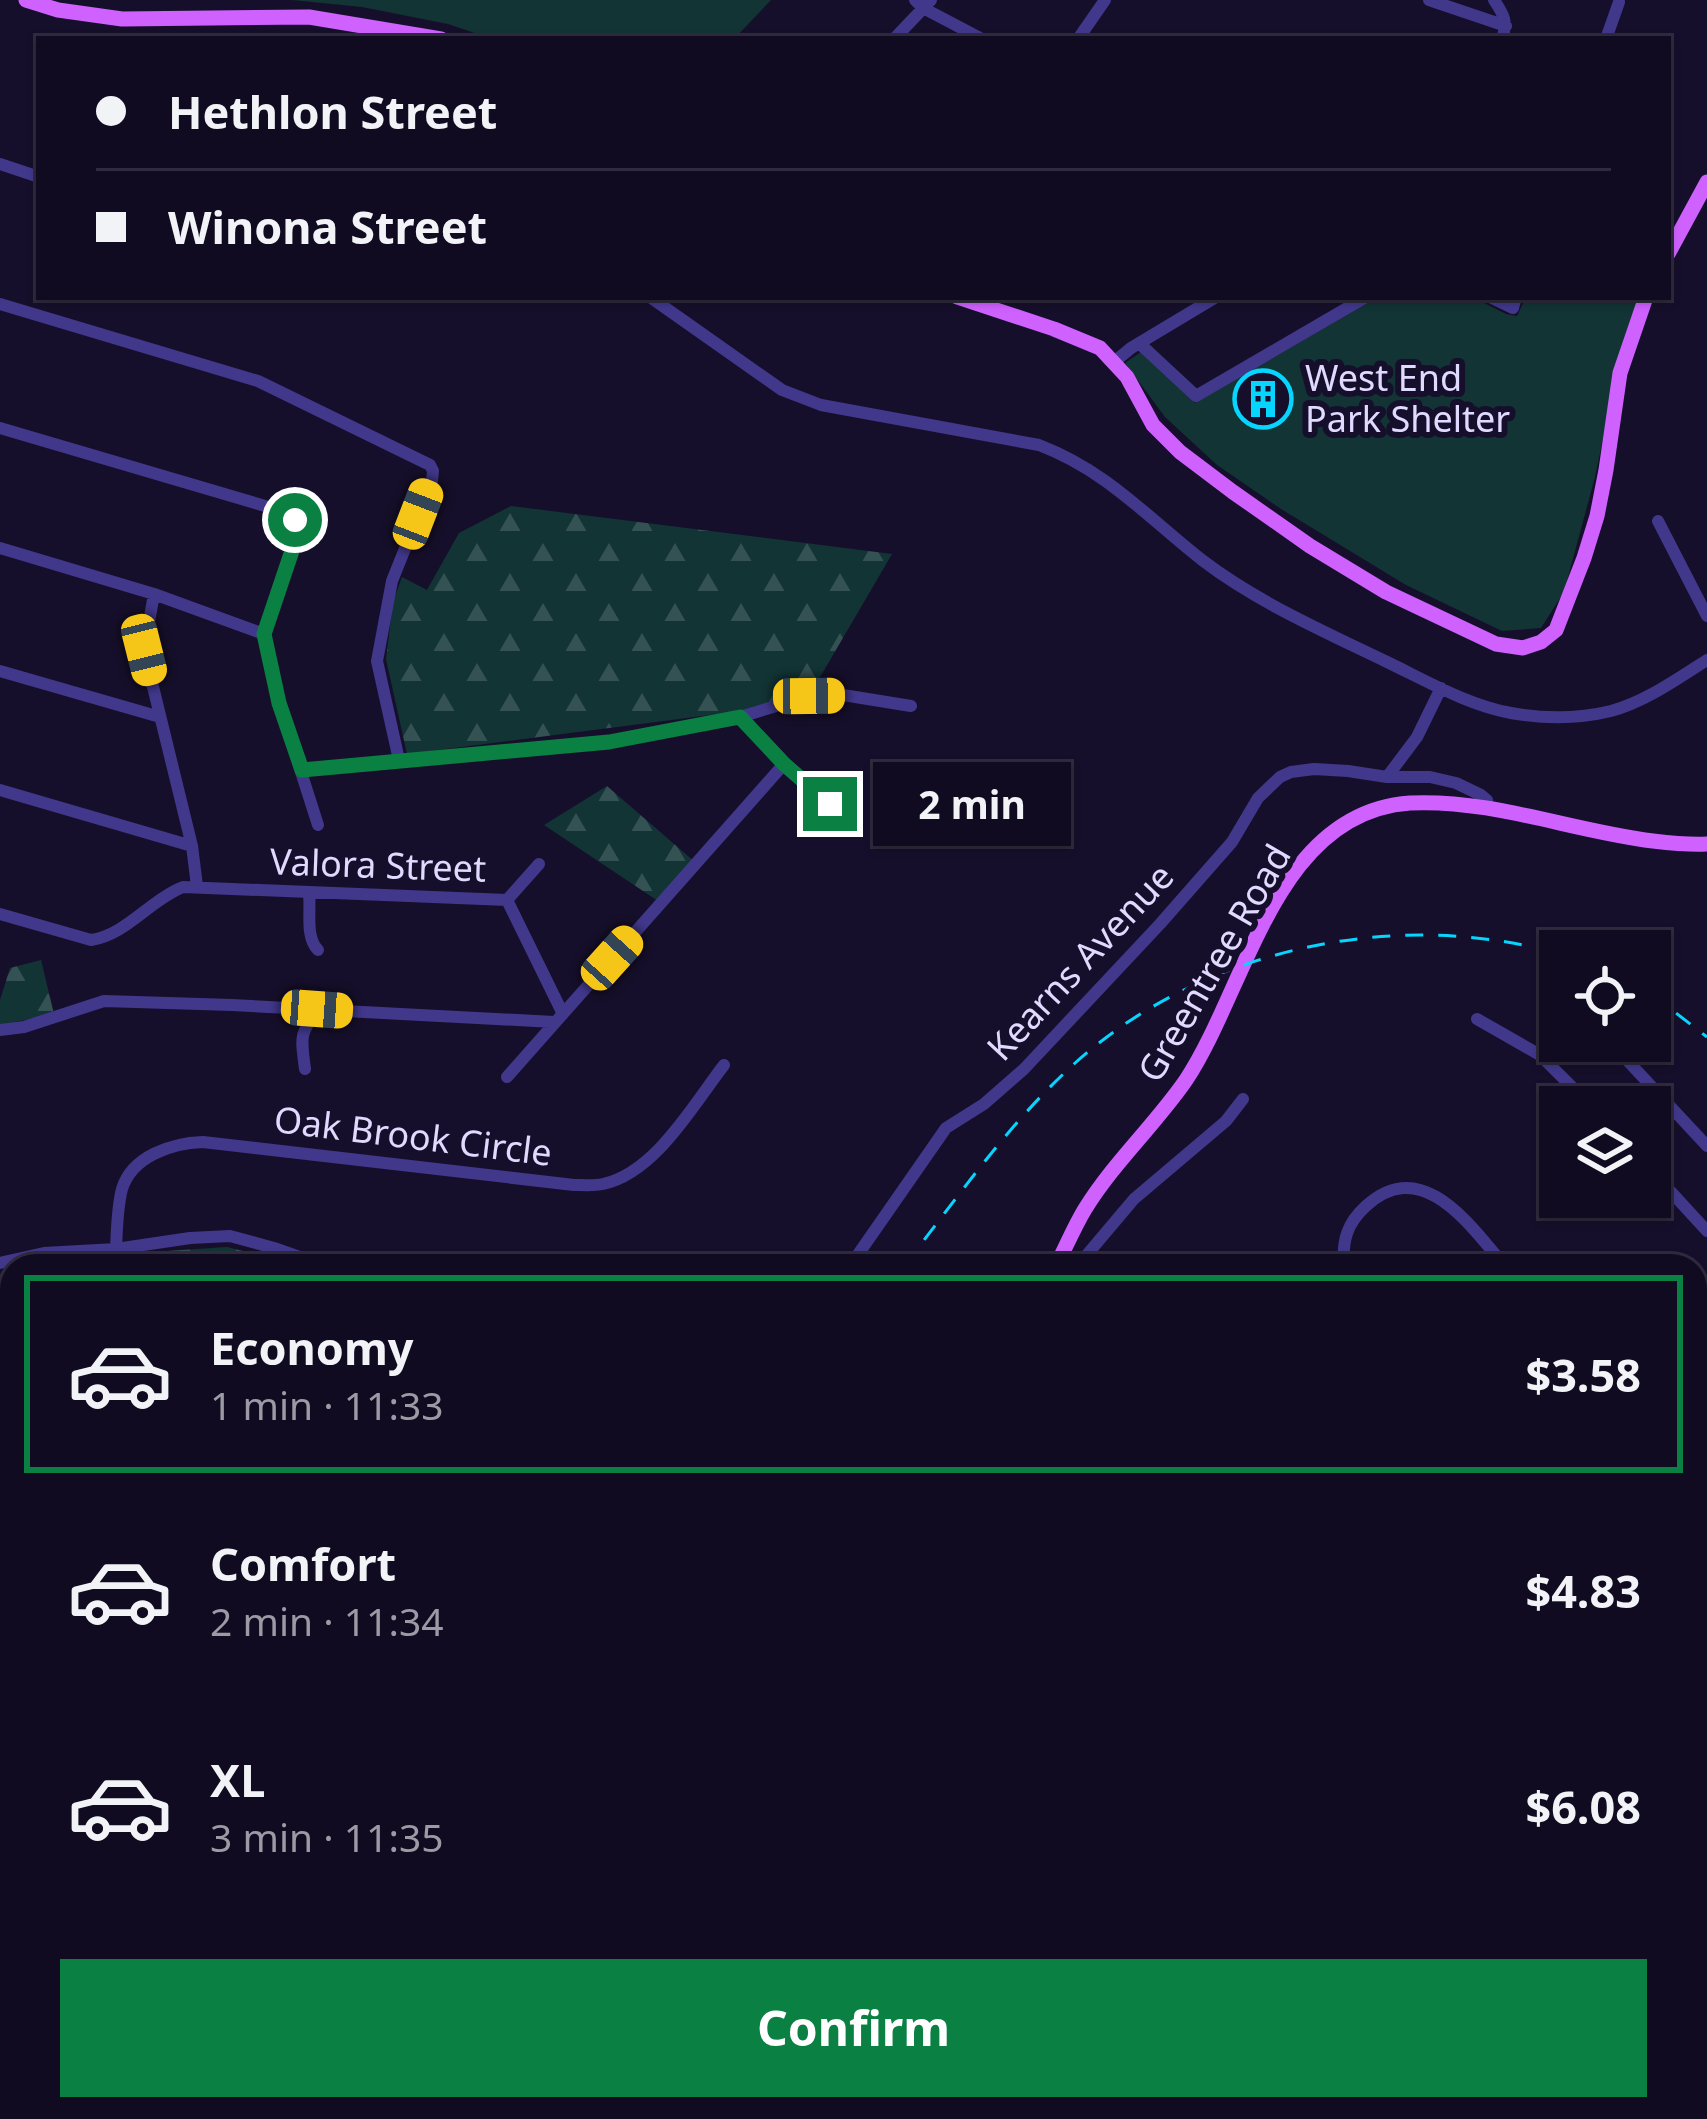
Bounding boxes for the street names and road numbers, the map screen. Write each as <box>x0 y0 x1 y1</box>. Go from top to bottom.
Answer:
street label: Greentree Road <box>1126 835 1301 1091</box>
street label: Valora Street <box>269 836 487 893</box>
street label: Kearns Avenue <box>975 852 1184 1071</box>
street label: Oak Brook Circle <box>271 1094 555 1177</box>

